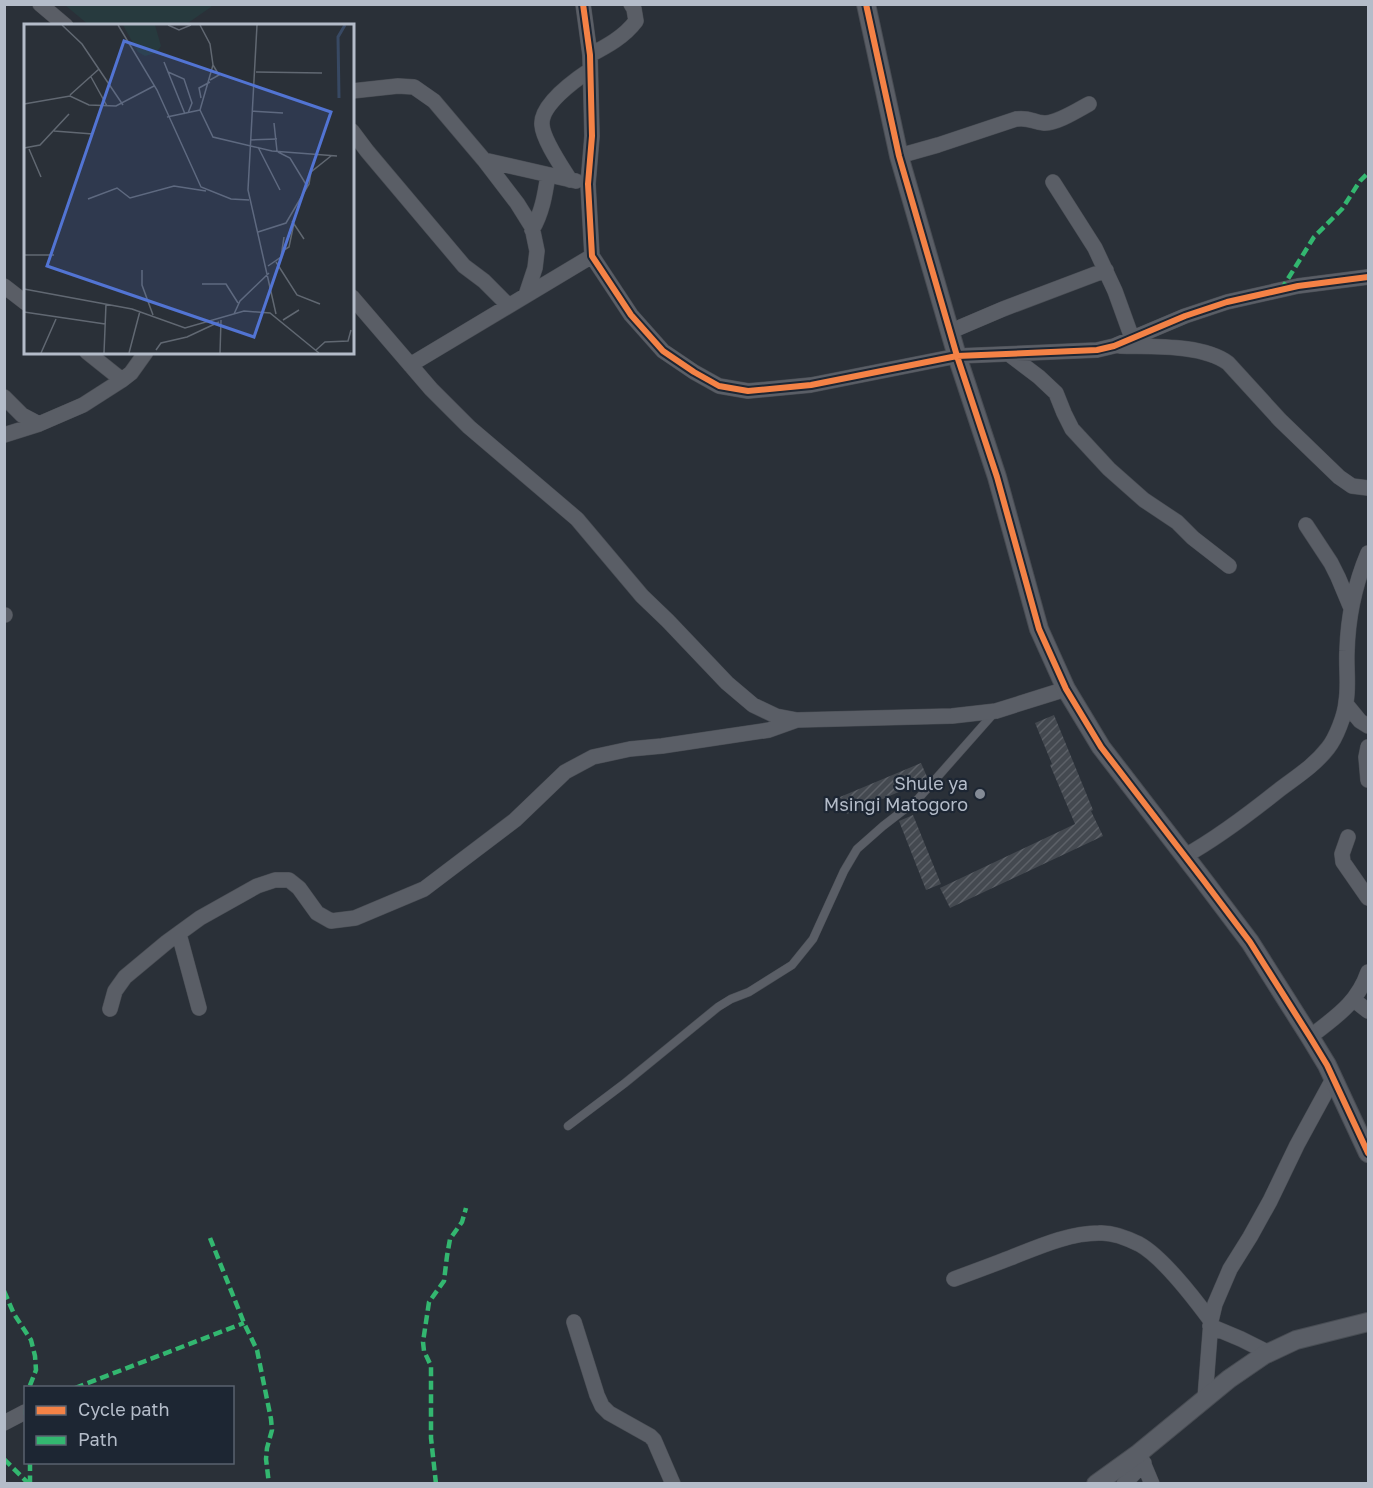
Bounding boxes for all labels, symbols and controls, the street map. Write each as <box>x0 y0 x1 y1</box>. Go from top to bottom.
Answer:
inset map <box>24 24 354 354</box>
place label: Shule ya Msingi Matogoro <box>824 772 968 815</box>
marker: Shule ya Msingi Matogoro <box>973 787 987 801</box>
legend <box>24 1386 234 1464</box>
text: Cycle path <box>78 1398 170 1420</box>
text: Path <box>78 1428 118 1450</box>

